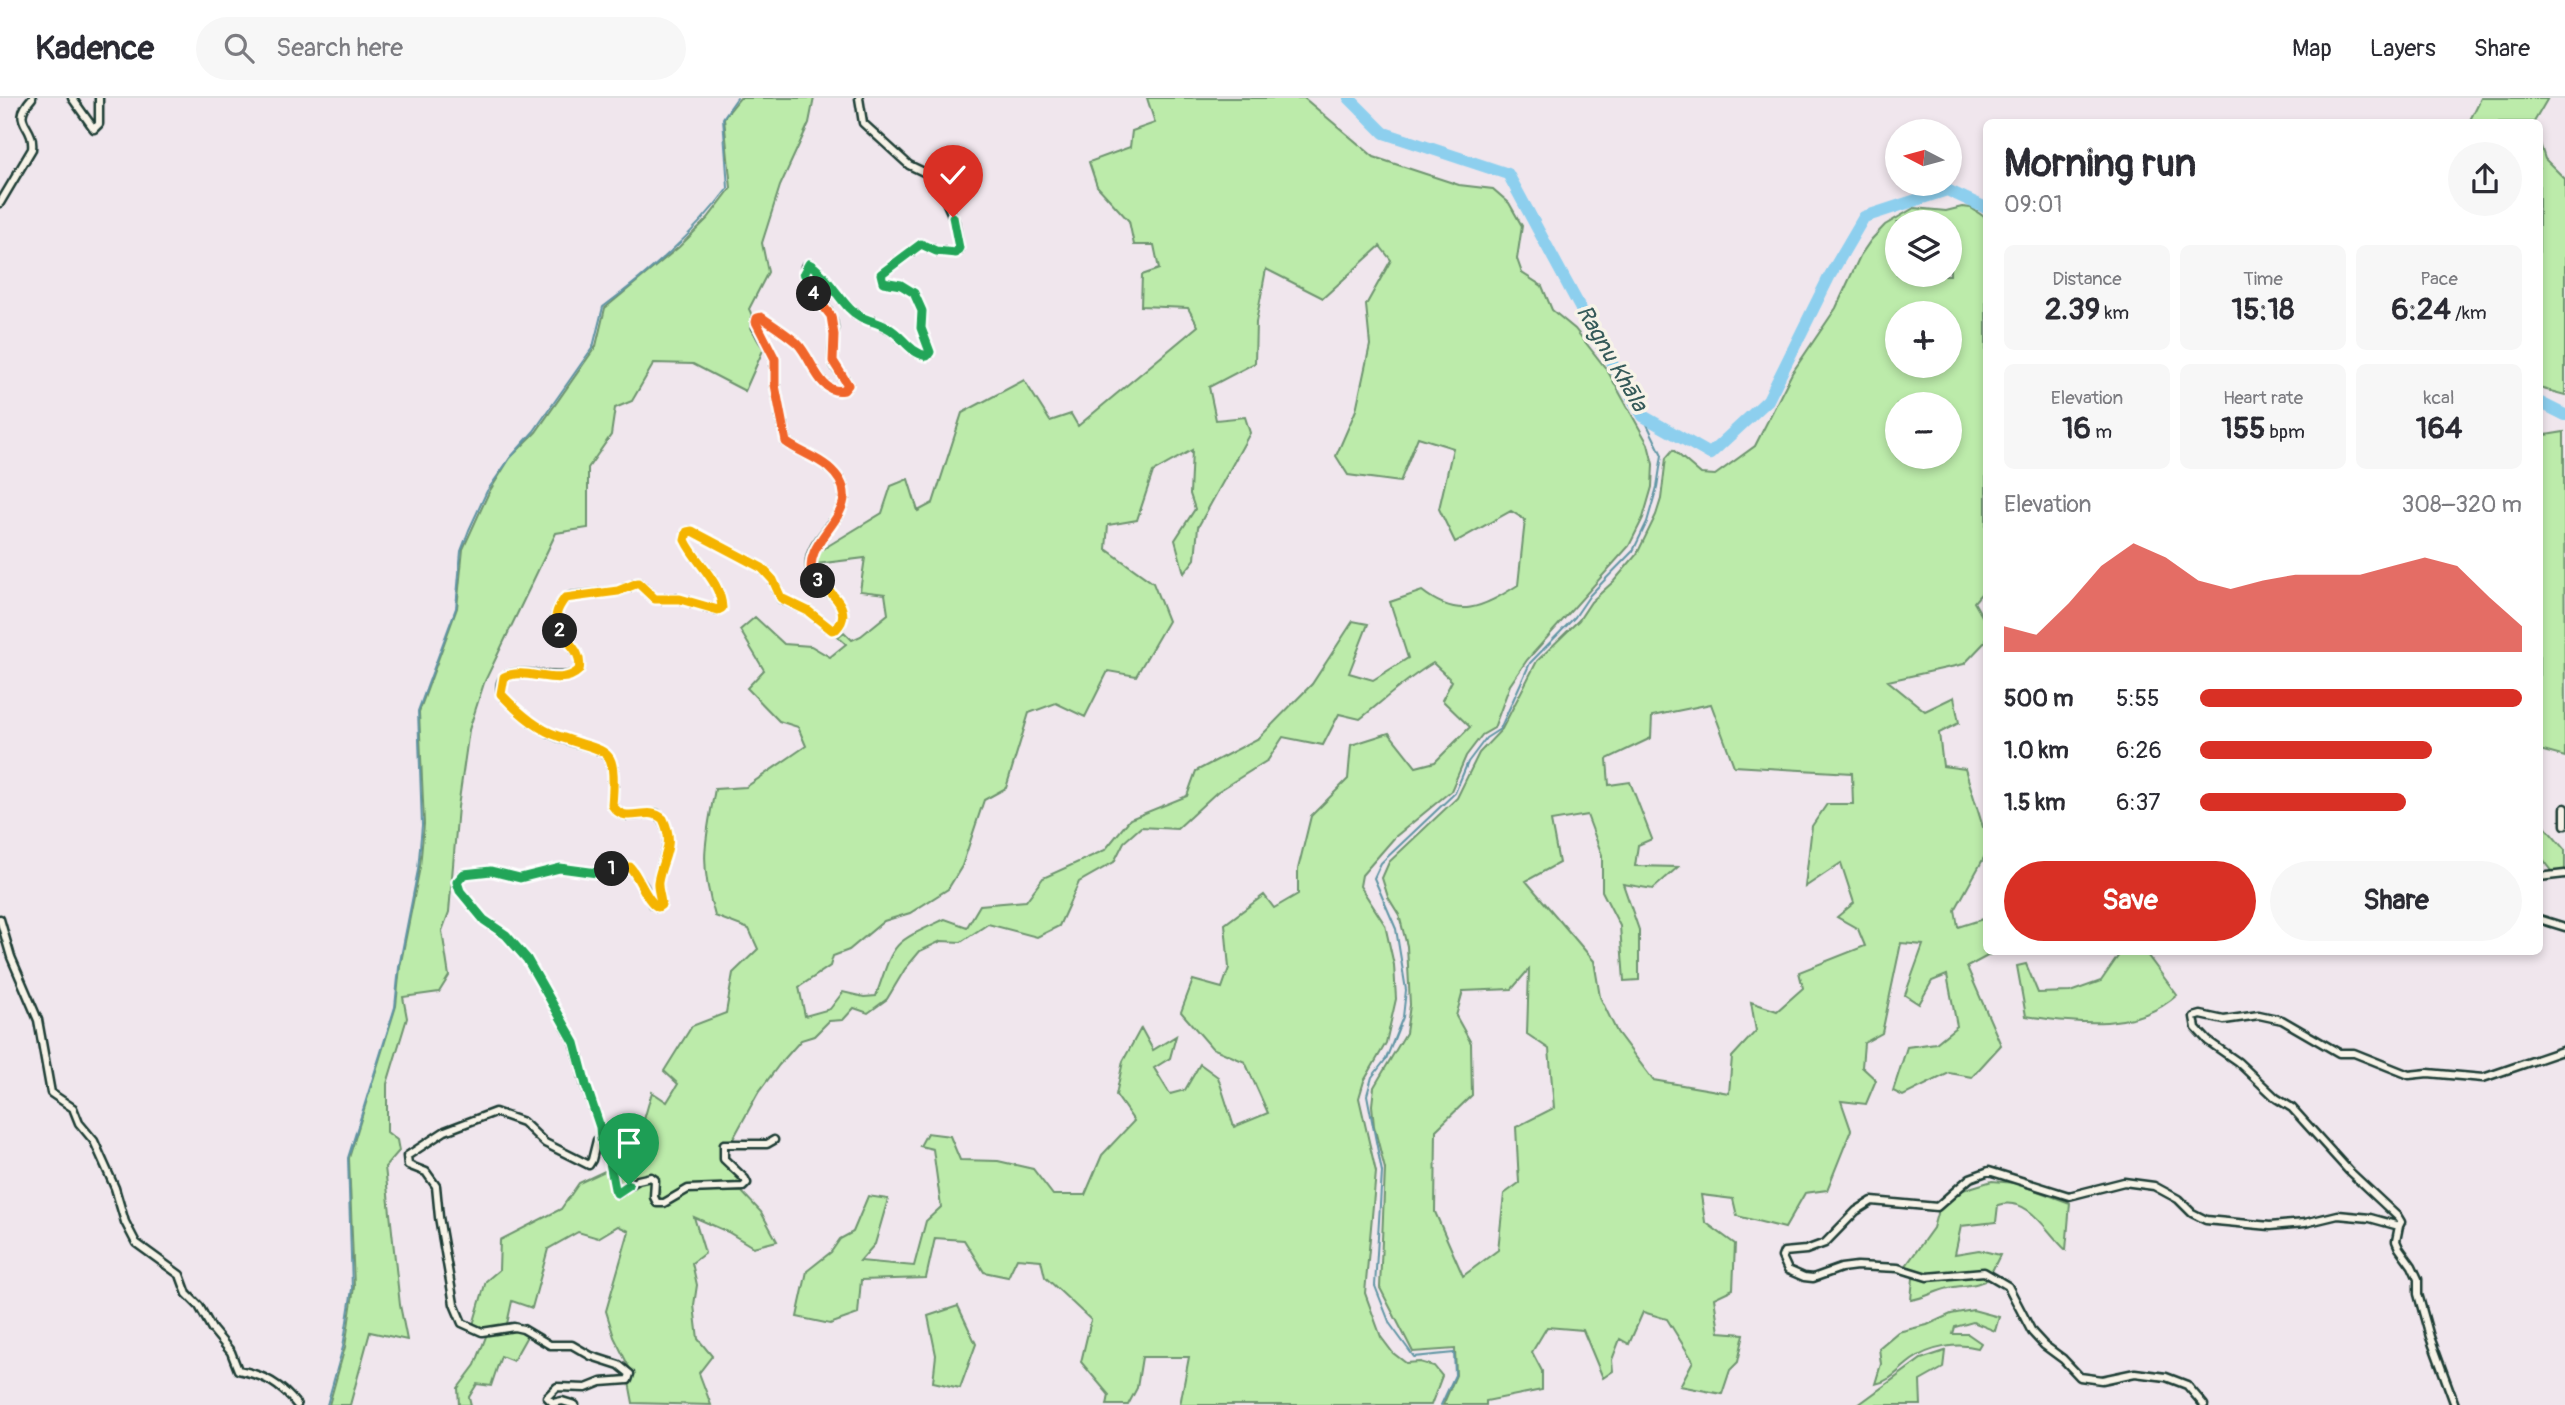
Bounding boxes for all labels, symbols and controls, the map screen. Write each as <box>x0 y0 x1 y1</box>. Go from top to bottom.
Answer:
search box <box>196 17 686 80</box>
text: Kadence <box>35 28 154 69</box>
icon: search <box>220 29 258 67</box>
text: Search here <box>276 32 403 64</box>
text: Map <box>2292 34 2332 63</box>
text: Layers <box>2370 34 2436 63</box>
text: Share <box>2474 34 2530 63</box>
north arrow <box>1885 119 1962 196</box>
map controls <box>1885 119 1962 469</box>
text: Morning run <box>2004 140 2196 188</box>
button: share <box>2448 142 2522 216</box>
pin <box>923 145 983 217</box>
icon: check <box>934 156 972 194</box>
text: 09:01 <box>2004 190 2062 219</box>
button: layers <box>1885 210 1962 287</box>
text: Distance <box>2052 267 2122 291</box>
text: Time <box>2243 267 2283 291</box>
text: Pace <box>2420 267 2458 291</box>
pin: 4 <box>796 276 832 312</box>
text: 4 <box>808 281 819 305</box>
text: 2.39 <box>2045 291 2100 328</box>
text: 15:18 <box>2232 291 2294 328</box>
text: 6:24 <box>2391 291 2451 328</box>
water label: Ragnu Khāla <box>1570 300 1655 417</box>
button: + <box>1885 301 1962 378</box>
text: km <box>2100 301 2129 325</box>
text: /km <box>2451 301 2487 325</box>
text: Elevation <box>2051 386 2123 410</box>
text: Heart rate <box>2223 386 2303 410</box>
text: kcal <box>2424 386 2454 410</box>
button: − <box>1885 392 1962 469</box>
text: 16 <box>2062 410 2091 447</box>
text: 155 <box>2221 410 2265 447</box>
text: 164 <box>2416 410 2462 447</box>
text: m <box>2091 420 2112 444</box>
text: bpm <box>2265 420 2305 444</box>
text: Elevation <box>2004 490 2092 519</box>
text: 308–320 m <box>2402 490 2522 519</box>
pin: 3 <box>800 564 836 598</box>
text: 3 <box>812 568 823 592</box>
pin: 2 <box>542 614 578 648</box>
text: 2 <box>554 618 565 642</box>
text: 500 m <box>2004 684 2073 713</box>
text: 5:55 <box>2116 684 2160 713</box>
text: 1.0 km <box>2004 736 2069 765</box>
text: 6:26 <box>2116 736 2162 765</box>
text: 1.5 km <box>2004 788 2066 817</box>
text: 6:37 <box>2116 788 2161 817</box>
pin: 1 <box>594 852 630 886</box>
text: 1 <box>608 856 615 880</box>
button: Save <box>2004 861 2256 941</box>
button: Share <box>2270 861 2522 941</box>
pin <box>599 1113 659 1185</box>
icon: arrive <box>610 1124 648 1162</box>

